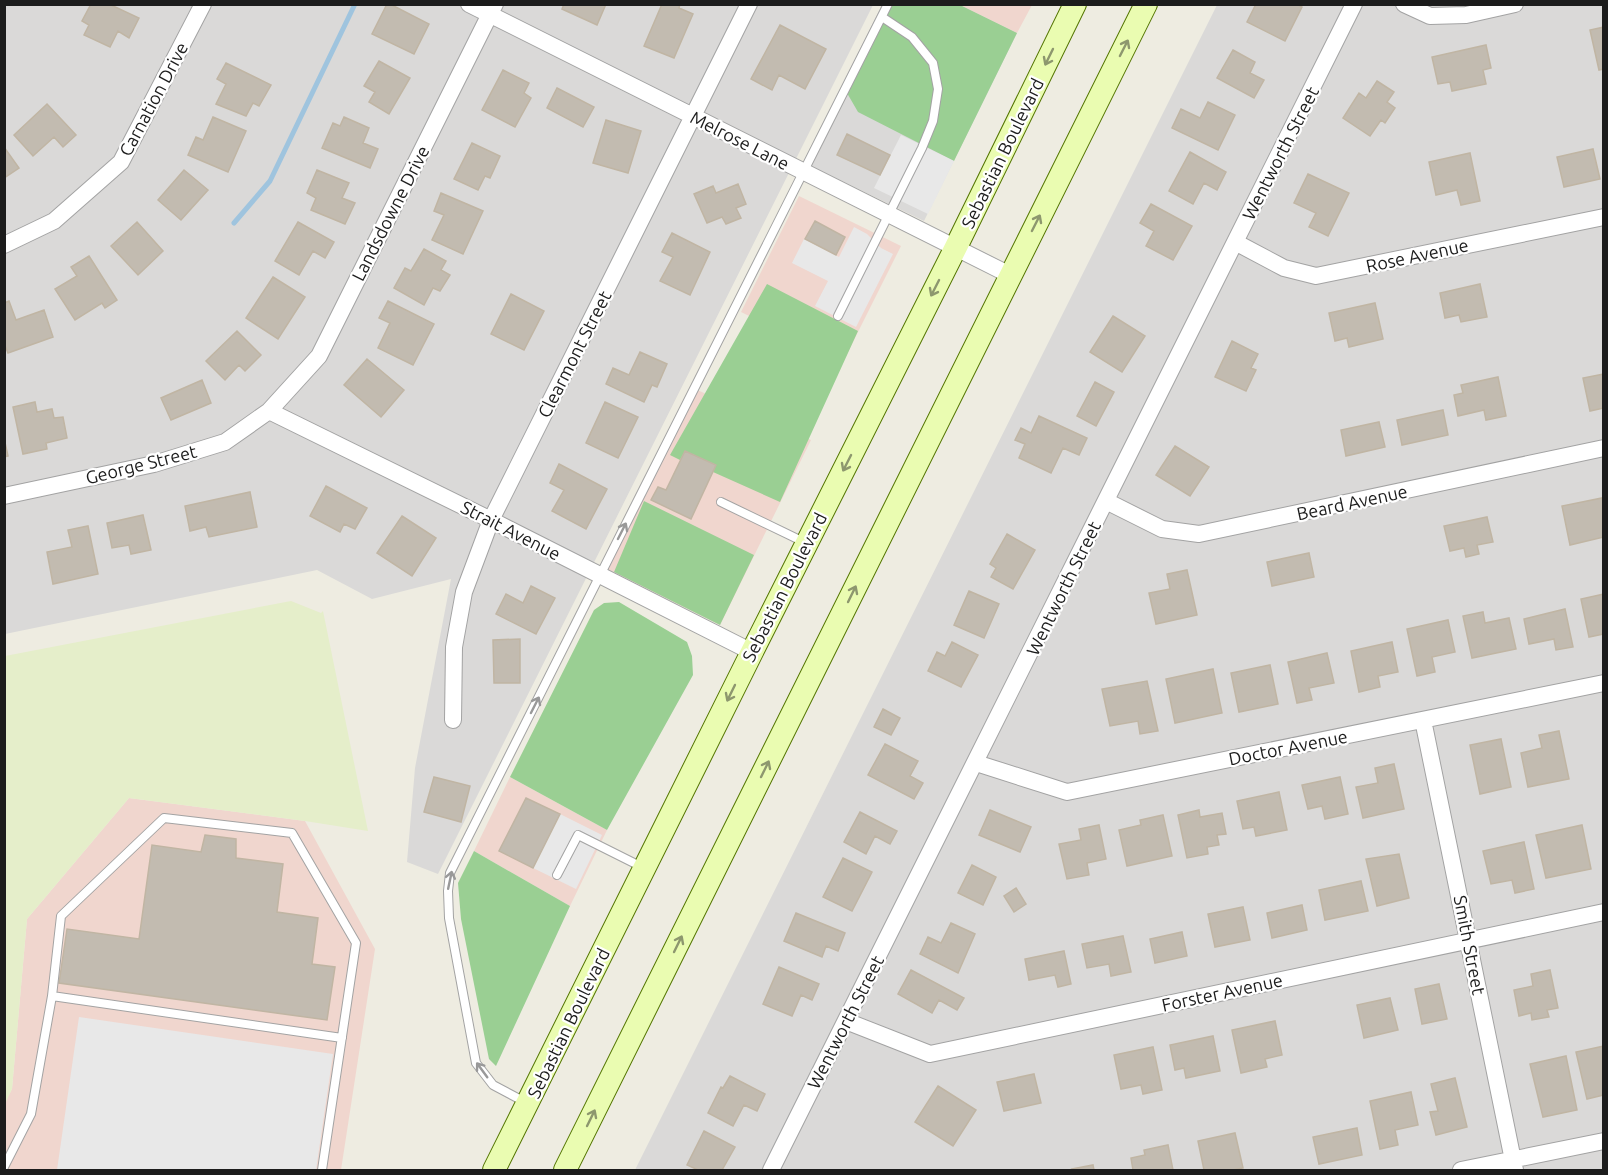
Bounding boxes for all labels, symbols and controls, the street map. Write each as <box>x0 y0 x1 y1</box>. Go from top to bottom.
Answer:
street label: Carnation Drive <box>115 39 191 159</box>
one-way arrow <box>1118 40 1130 58</box>
one-way arrow <box>1043 48 1055 66</box>
street label: Sebastian Boulevard <box>957 75 1047 231</box>
street label: Wentworth Street <box>1238 83 1322 223</box>
street label: Melrose Lane <box>687 107 793 173</box>
street label: Landsdowne Drive <box>347 142 433 284</box>
one-way arrow <box>1031 214 1043 232</box>
street label: Rose Avenue <box>1364 234 1470 276</box>
one-way arrow <box>929 279 940 297</box>
street label: Clearmont Street <box>533 287 615 421</box>
street label: George Street <box>83 441 199 487</box>
one-way arrow <box>841 453 853 471</box>
street label: Beard Avenue <box>1295 481 1409 523</box>
street label: Strait Avenue <box>458 496 564 564</box>
street label: Sebastian Boulevard <box>738 509 830 665</box>
street label: Wentworth Street <box>1022 518 1104 658</box>
one-way arrow <box>617 522 628 540</box>
one-way arrow <box>846 586 858 604</box>
one-way arrow <box>725 684 737 702</box>
one-way arrow <box>529 696 541 714</box>
street label: Doctor Avenue <box>1227 726 1349 768</box>
one-way arrow <box>759 760 771 778</box>
one-way arrow <box>445 871 456 890</box>
street label: Smith Street <box>1451 893 1489 997</box>
one-way arrow <box>673 935 684 953</box>
street label: Sebastian Boulevard <box>523 945 613 1101</box>
street label: Wentworth Street <box>803 952 887 1092</box>
street label: Forster Avenue <box>1160 969 1284 1015</box>
one-way arrow <box>476 1063 488 1079</box>
one-way arrow <box>586 1110 597 1128</box>

